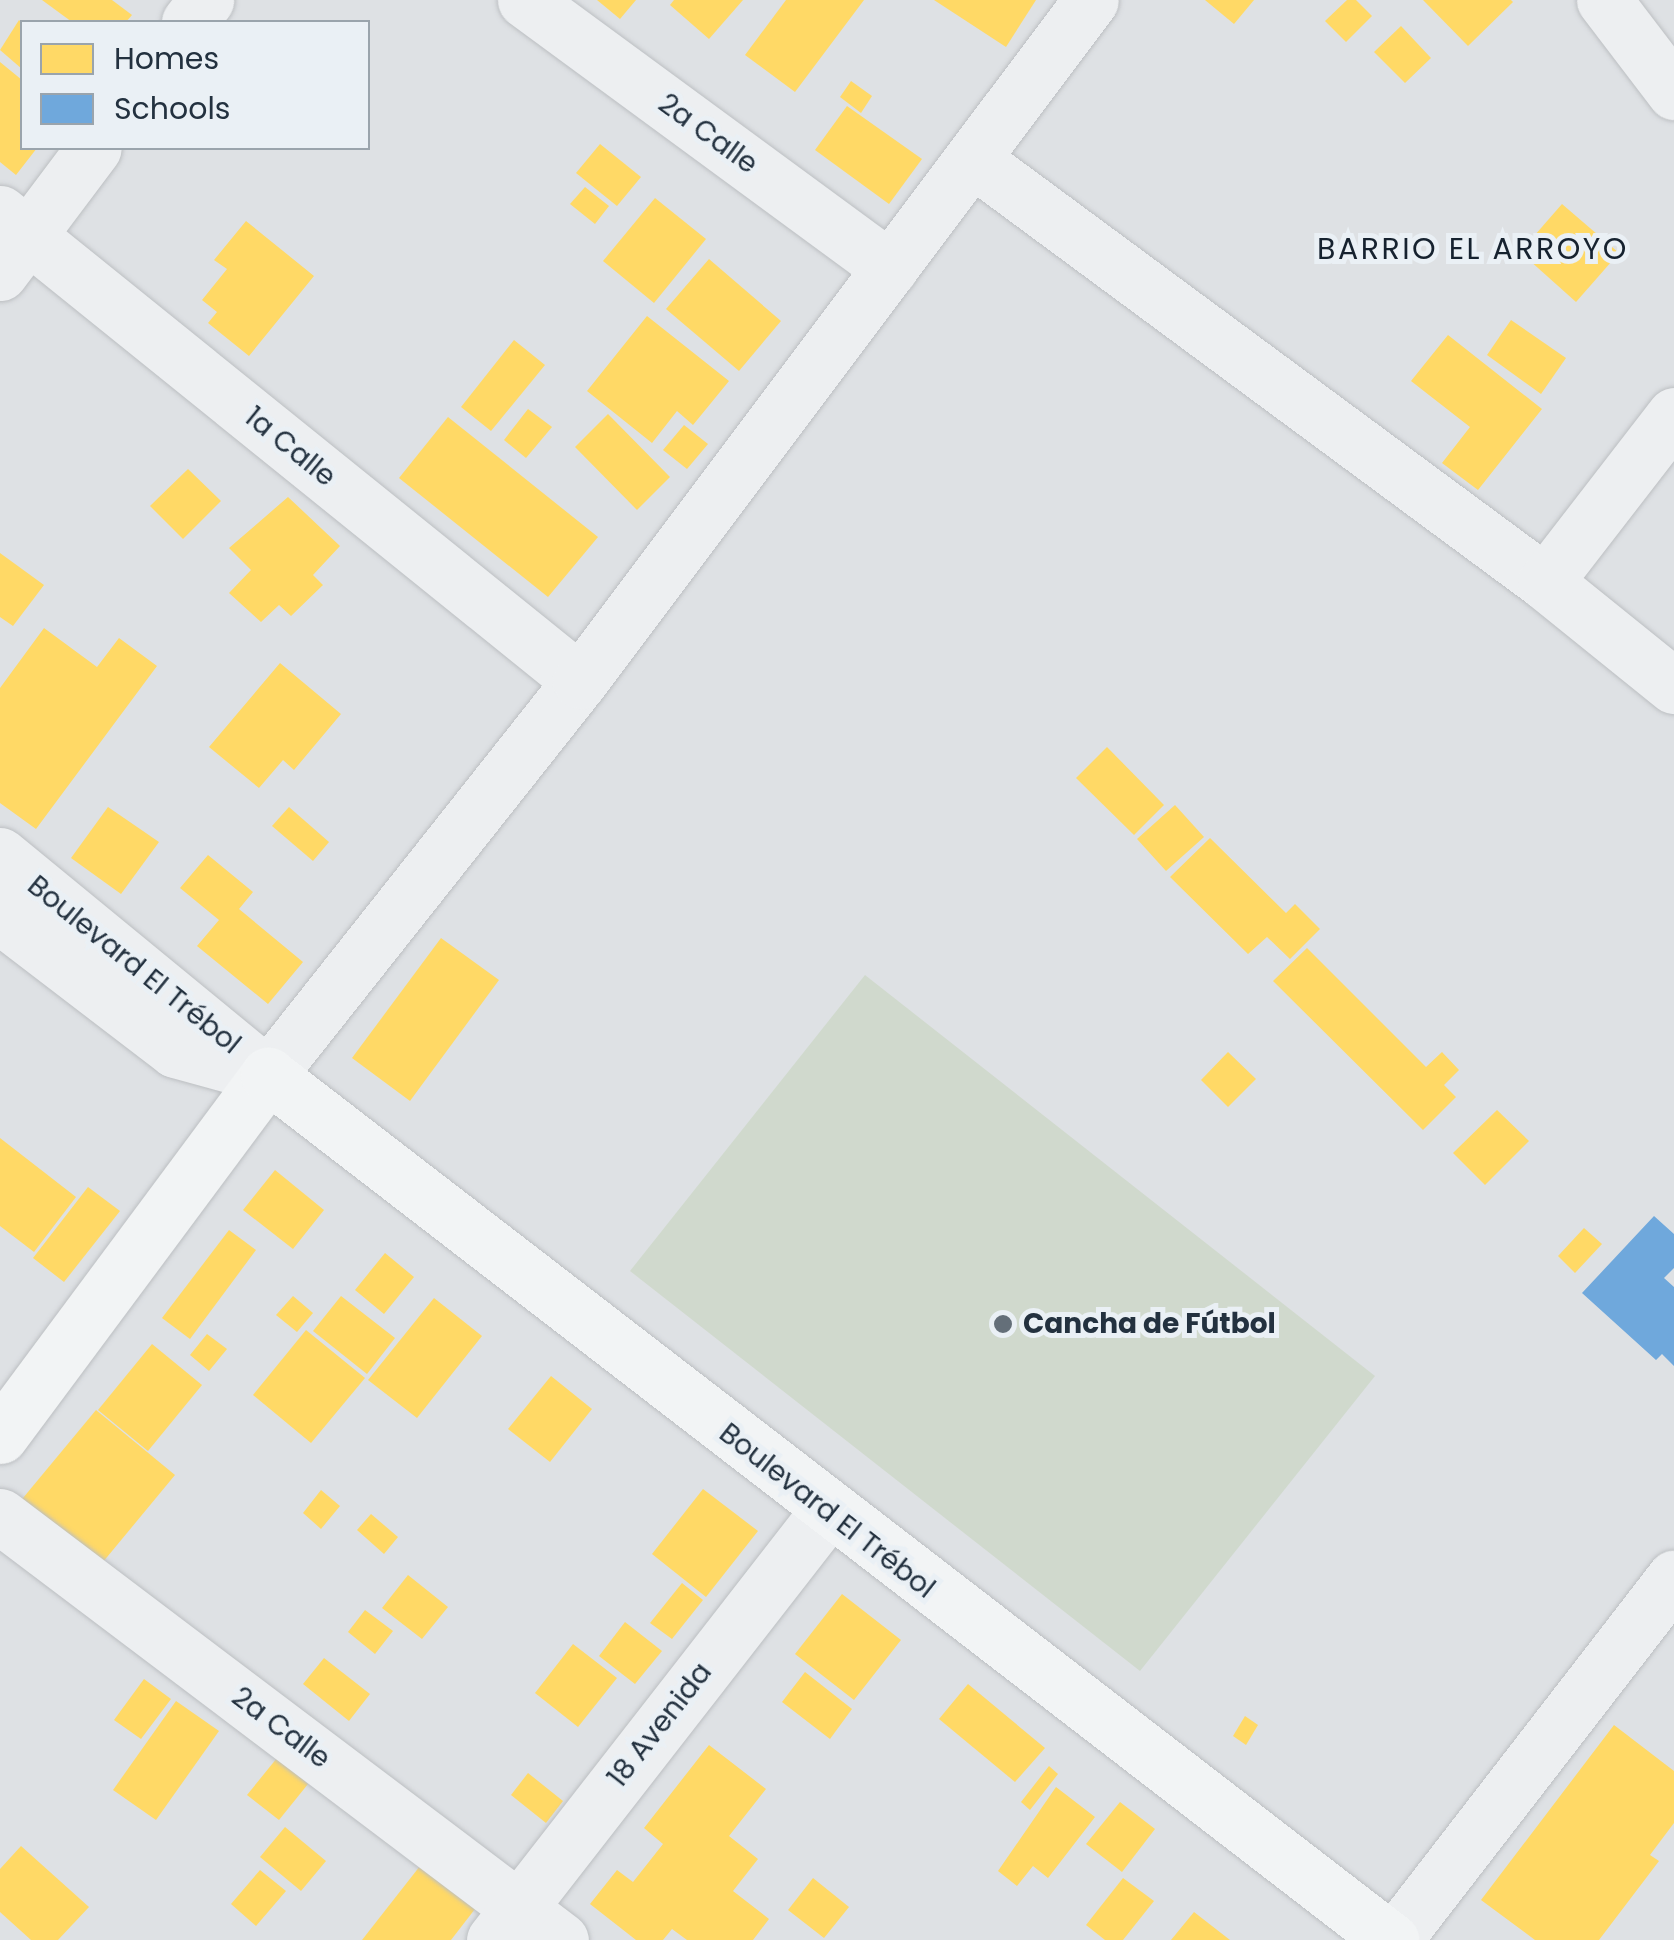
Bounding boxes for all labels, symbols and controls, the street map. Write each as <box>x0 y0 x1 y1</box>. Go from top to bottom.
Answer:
legend <box>20 20 370 150</box>
text: Homes <box>114 37 219 80</box>
text: Schools <box>114 87 230 130</box>
street label: 2a Calle <box>652 87 764 181</box>
district label: BARRIO EL ARROYO <box>1317 231 1629 267</box>
street label: 1a Calle <box>238 400 342 494</box>
street label: Boulevard El Trébol <box>21 869 247 1061</box>
place label: Cancha de Fútbol <box>1023 1307 1276 1341</box>
marker: Cancha de Fútbol <box>992 1313 1014 1335</box>
street label: Boulevard El Trébol <box>713 1416 941 1606</box>
street label: 18 Avenida <box>601 1656 719 1794</box>
street label: 2a Calle <box>225 1680 337 1776</box>

